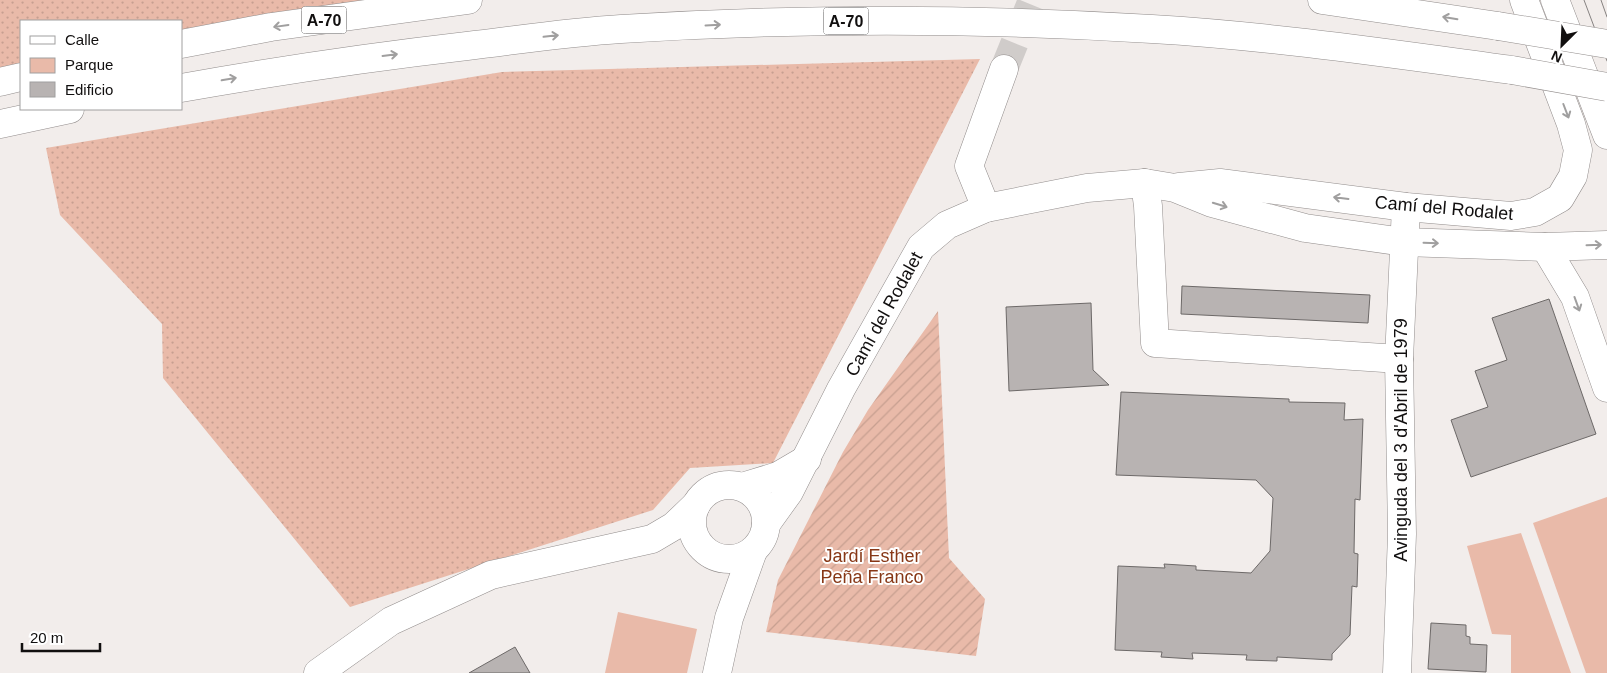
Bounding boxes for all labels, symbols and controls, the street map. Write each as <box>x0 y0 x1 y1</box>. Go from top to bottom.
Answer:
road number: A-70 <box>302 6 346 34</box>
road number: A-70 <box>824 8 868 34</box>
one-way arrow <box>1442 13 1458 23</box>
legend <box>20 20 182 110</box>
one-way arrow <box>705 20 721 29</box>
north arrow <box>1537 20 1587 70</box>
one-way arrow <box>274 21 290 31</box>
text: Calle <box>65 31 99 48</box>
one-way arrow <box>543 31 559 41</box>
text: N <box>1549 48 1565 66</box>
one-way arrow <box>382 50 398 60</box>
text: Parque <box>65 56 113 73</box>
one-way arrow <box>221 74 237 84</box>
text: Edificio <box>65 81 113 98</box>
one-way arrow <box>1562 103 1571 118</box>
street label: Camí del Rodalet <box>1374 192 1514 224</box>
one-way arrow <box>1333 193 1349 203</box>
one-way arrow <box>1212 201 1228 211</box>
one-way arrow <box>1422 238 1439 248</box>
one-way arrow <box>1585 240 1601 250</box>
street label: Camí del Rodalet <box>842 248 926 380</box>
one-way arrow <box>1573 296 1583 312</box>
street label: Avinguda del 3 d'Abril de 1979 <box>1391 318 1411 562</box>
park label: Jardí Esther Peña Franco <box>820 546 924 587</box>
scale bar <box>22 620 100 652</box>
text: 20 m <box>30 629 63 646</box>

